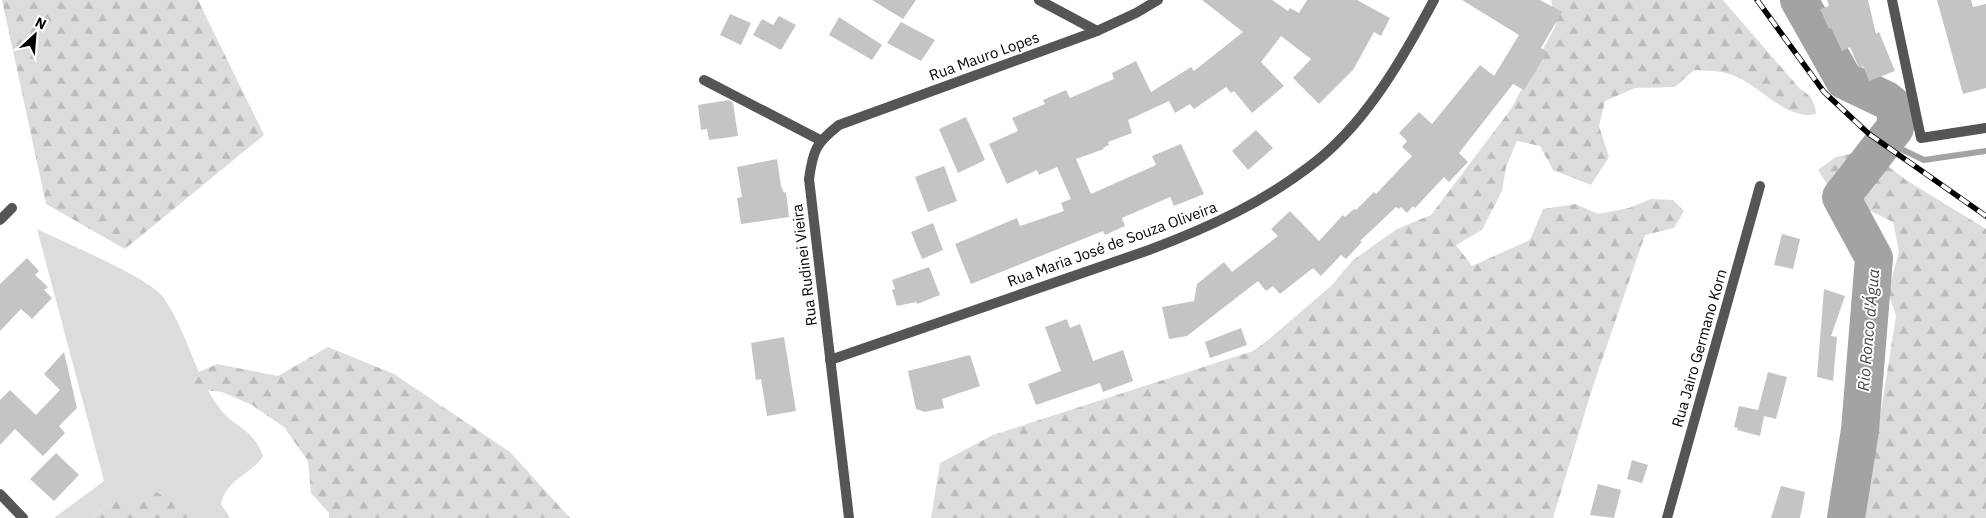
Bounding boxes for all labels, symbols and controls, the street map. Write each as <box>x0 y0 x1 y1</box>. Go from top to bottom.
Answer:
north arrow <box>10 10 60 60</box>
text: N <box>32 13 49 34</box>
street label: Rua Mauro Lopes <box>926 27 1042 85</box>
street label: Rua Maria José de Souza Oliveira <box>1005 197 1219 291</box>
street label: Rua Rudinei Vieira <box>787 203 821 327</box>
street label: Rua Jairo Germano Korn <box>1667 267 1731 429</box>
water label: Rio Ronco d'Água <box>1852 268 1883 392</box>

